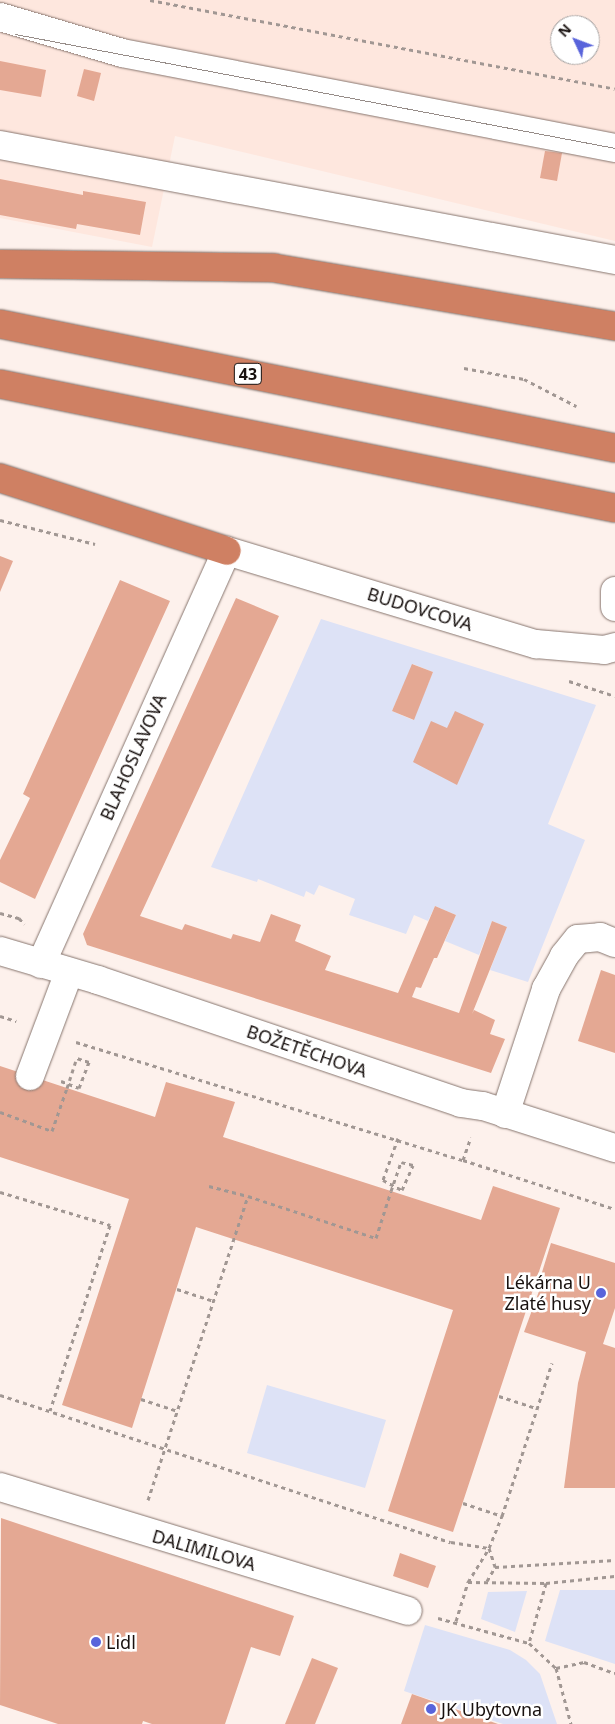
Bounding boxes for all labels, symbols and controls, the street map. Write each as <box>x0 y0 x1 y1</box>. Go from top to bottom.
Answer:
north arrow <box>550 15 600 65</box>
text: N <box>554 19 575 41</box>
road number: 43 <box>233 360 263 388</box>
street label: BUDOVCOVA <box>365 583 475 635</box>
street label: BLAHOSLAVOVA <box>95 690 171 824</box>
street label: BOŽETĚCHOVA <box>244 1020 370 1082</box>
place label: Lékárna U Zlaté husy <box>505 1272 591 1315</box>
marker: Lékárna U Zlaté husy <box>595 1287 607 1299</box>
street label: DALIMILOVA <box>150 1525 258 1575</box>
place label: Lidl <box>106 1631 136 1653</box>
marker: Lidl <box>90 1636 102 1648</box>
place label: JK Ubytovna <box>441 1698 542 1720</box>
marker: JK Ubytovna <box>425 1703 437 1715</box>

